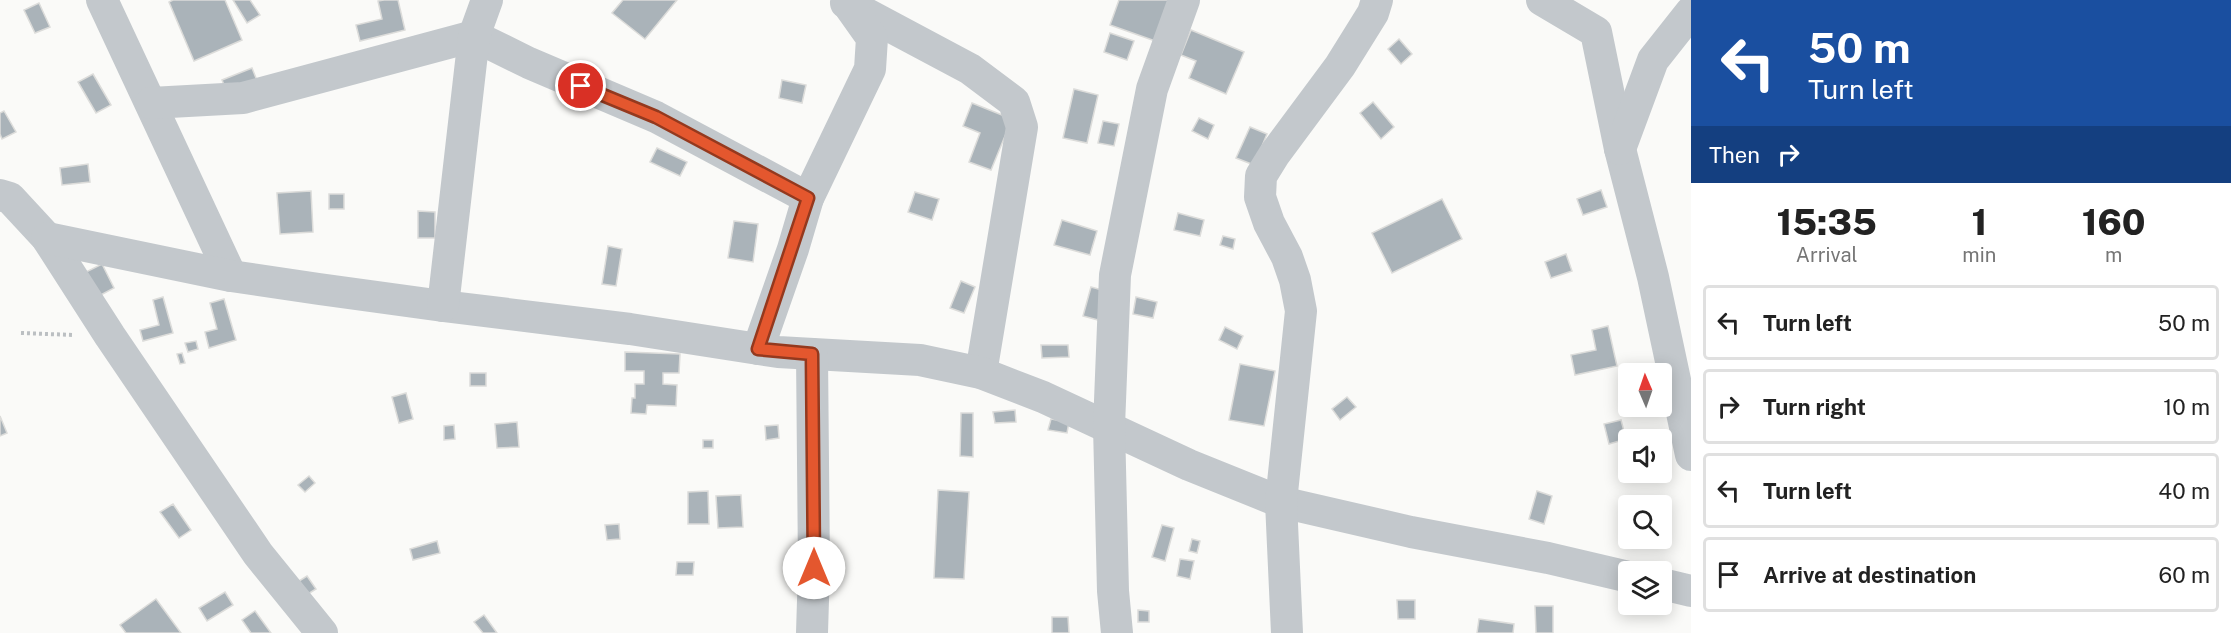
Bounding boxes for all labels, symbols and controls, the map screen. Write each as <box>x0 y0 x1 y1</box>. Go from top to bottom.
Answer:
text: 50 m <box>1808 23 1911 72</box>
icon: left <box>1709 24 1787 102</box>
pin <box>555 60 606 111</box>
icon: arrive <box>564 69 597 102</box>
text: Turn left <box>1808 73 1914 105</box>
icon: right <box>1772 138 1805 171</box>
text: Then <box>1709 142 1760 168</box>
text: 15:35 <box>1776 201 1877 243</box>
text: 1 <box>1971 201 1987 243</box>
text: 160 <box>2082 201 2146 243</box>
text: Arrival <box>1796 243 1858 267</box>
text: min <box>1962 243 1996 267</box>
text: m <box>2105 243 2122 267</box>
icon: left <box>1712 306 1745 339</box>
text: Turn left <box>1763 310 1852 336</box>
text: 50 m <box>2158 310 2210 336</box>
north arrow <box>1618 363 1672 417</box>
map controls <box>1618 363 1672 615</box>
icon: right <box>1712 390 1745 423</box>
text: Turn right <box>1763 394 1866 420</box>
text: 10 m <box>2163 394 2210 420</box>
button: sound <box>1618 429 1672 483</box>
icon: left <box>1712 474 1745 507</box>
text: Turn left <box>1763 478 1852 504</box>
text: 40 m <box>2158 478 2210 504</box>
button: search <box>1618 495 1672 549</box>
position arrow <box>782 536 846 600</box>
icon: arrive <box>1712 558 1745 591</box>
button: layers <box>1618 561 1672 615</box>
text: Arrive at destination <box>1763 562 1976 588</box>
text: 60 m <box>2159 562 2210 588</box>

